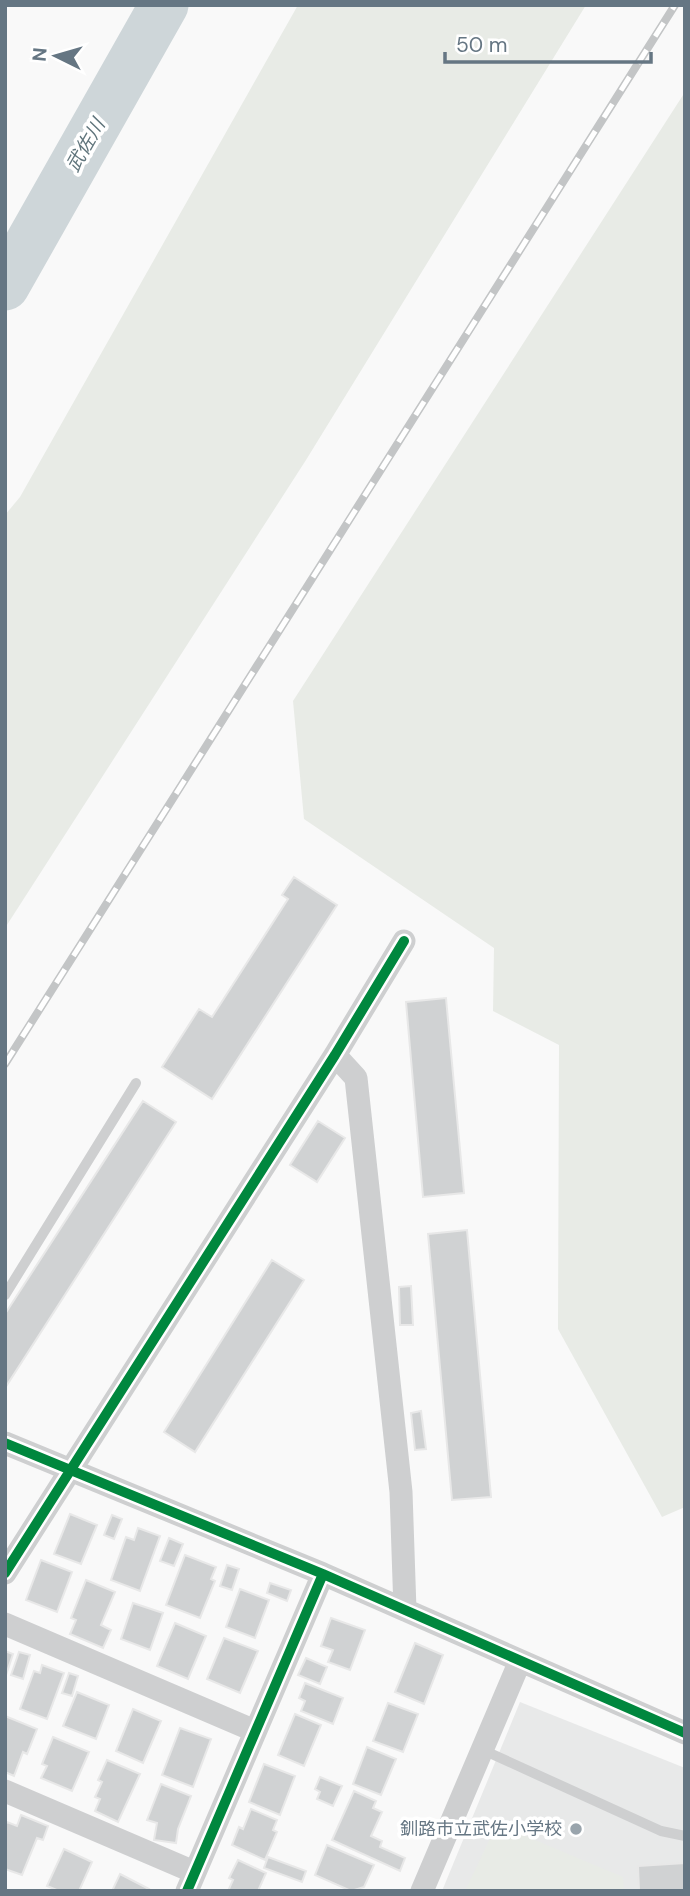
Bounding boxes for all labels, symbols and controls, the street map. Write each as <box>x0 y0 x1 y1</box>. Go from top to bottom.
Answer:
north arrow <box>21 21 91 91</box>
scale bar <box>445 21 652 65</box>
text: 50 m <box>456 31 507 59</box>
text: N <box>27 47 53 63</box>
water label: 武佐川 <box>60 113 112 176</box>
place label: 釧路市立武佐小学校 <box>400 1817 562 1841</box>
marker: 釧路市立武佐小学校 <box>568 1821 584 1837</box>

